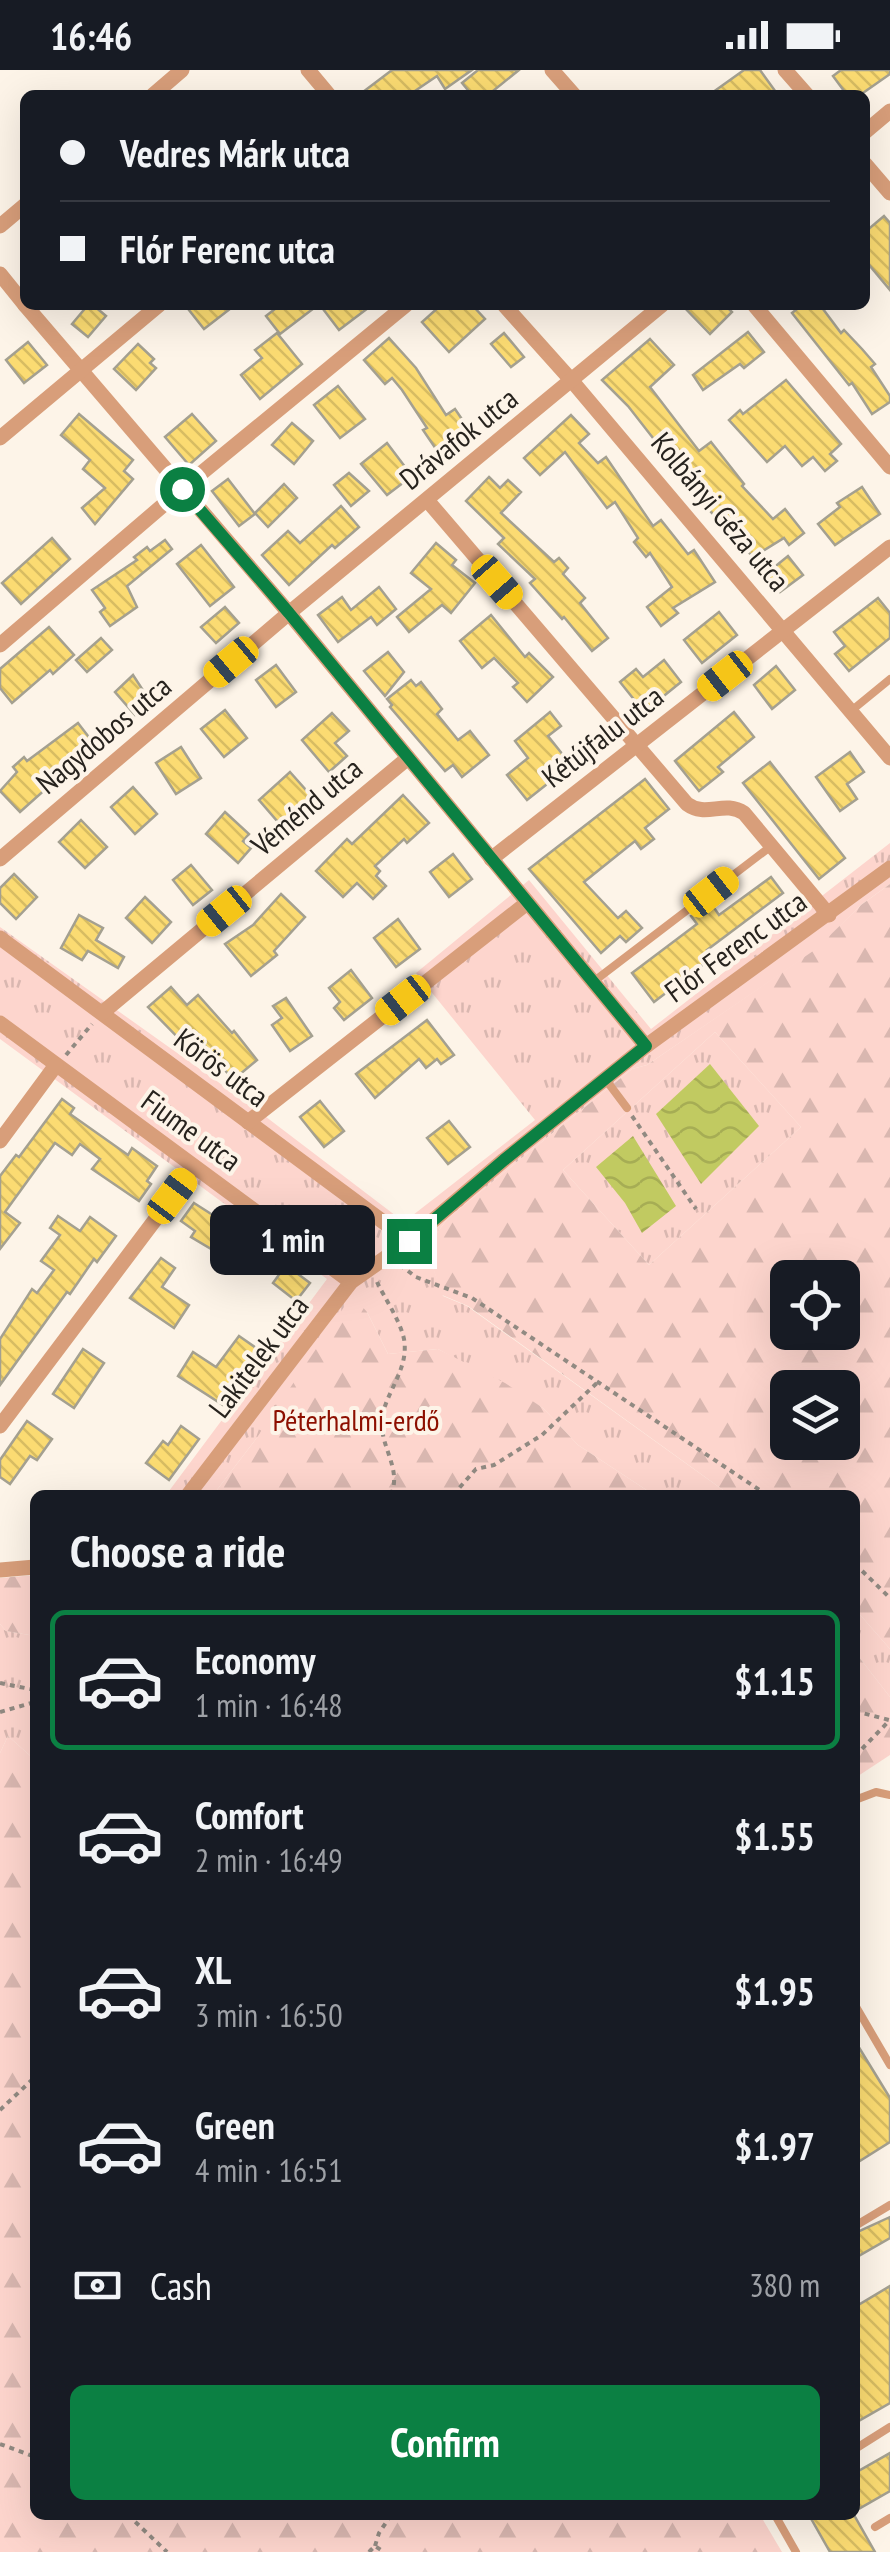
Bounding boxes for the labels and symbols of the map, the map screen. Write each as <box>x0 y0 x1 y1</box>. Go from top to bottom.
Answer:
street label: Drávafok utca <box>391 378 525 497</box>
street label: Kolbányi Géza utca <box>643 424 799 599</box>
route start <box>160 467 205 512</box>
car <box>466 550 528 614</box>
car <box>198 631 264 693</box>
car <box>692 646 758 706</box>
street label: Nagydobos utca <box>27 666 179 802</box>
street label: Kétújfalu utca <box>534 676 671 795</box>
street label: Véménd utca <box>242 748 370 864</box>
car <box>678 862 744 922</box>
car <box>191 880 257 942</box>
street label: Flór Ferenc utca <box>657 881 814 1010</box>
car <box>370 970 436 1030</box>
street label: Körös utca <box>167 1019 277 1115</box>
street label: Fiume utca <box>134 1081 249 1179</box>
car <box>142 1163 202 1229</box>
callout: 1 min <box>209 1206 374 1276</box>
route end <box>387 1219 432 1264</box>
street label: Lakitelek utca <box>199 1287 316 1425</box>
park label: Péterhalmi-erdő <box>272 1400 440 1439</box>

